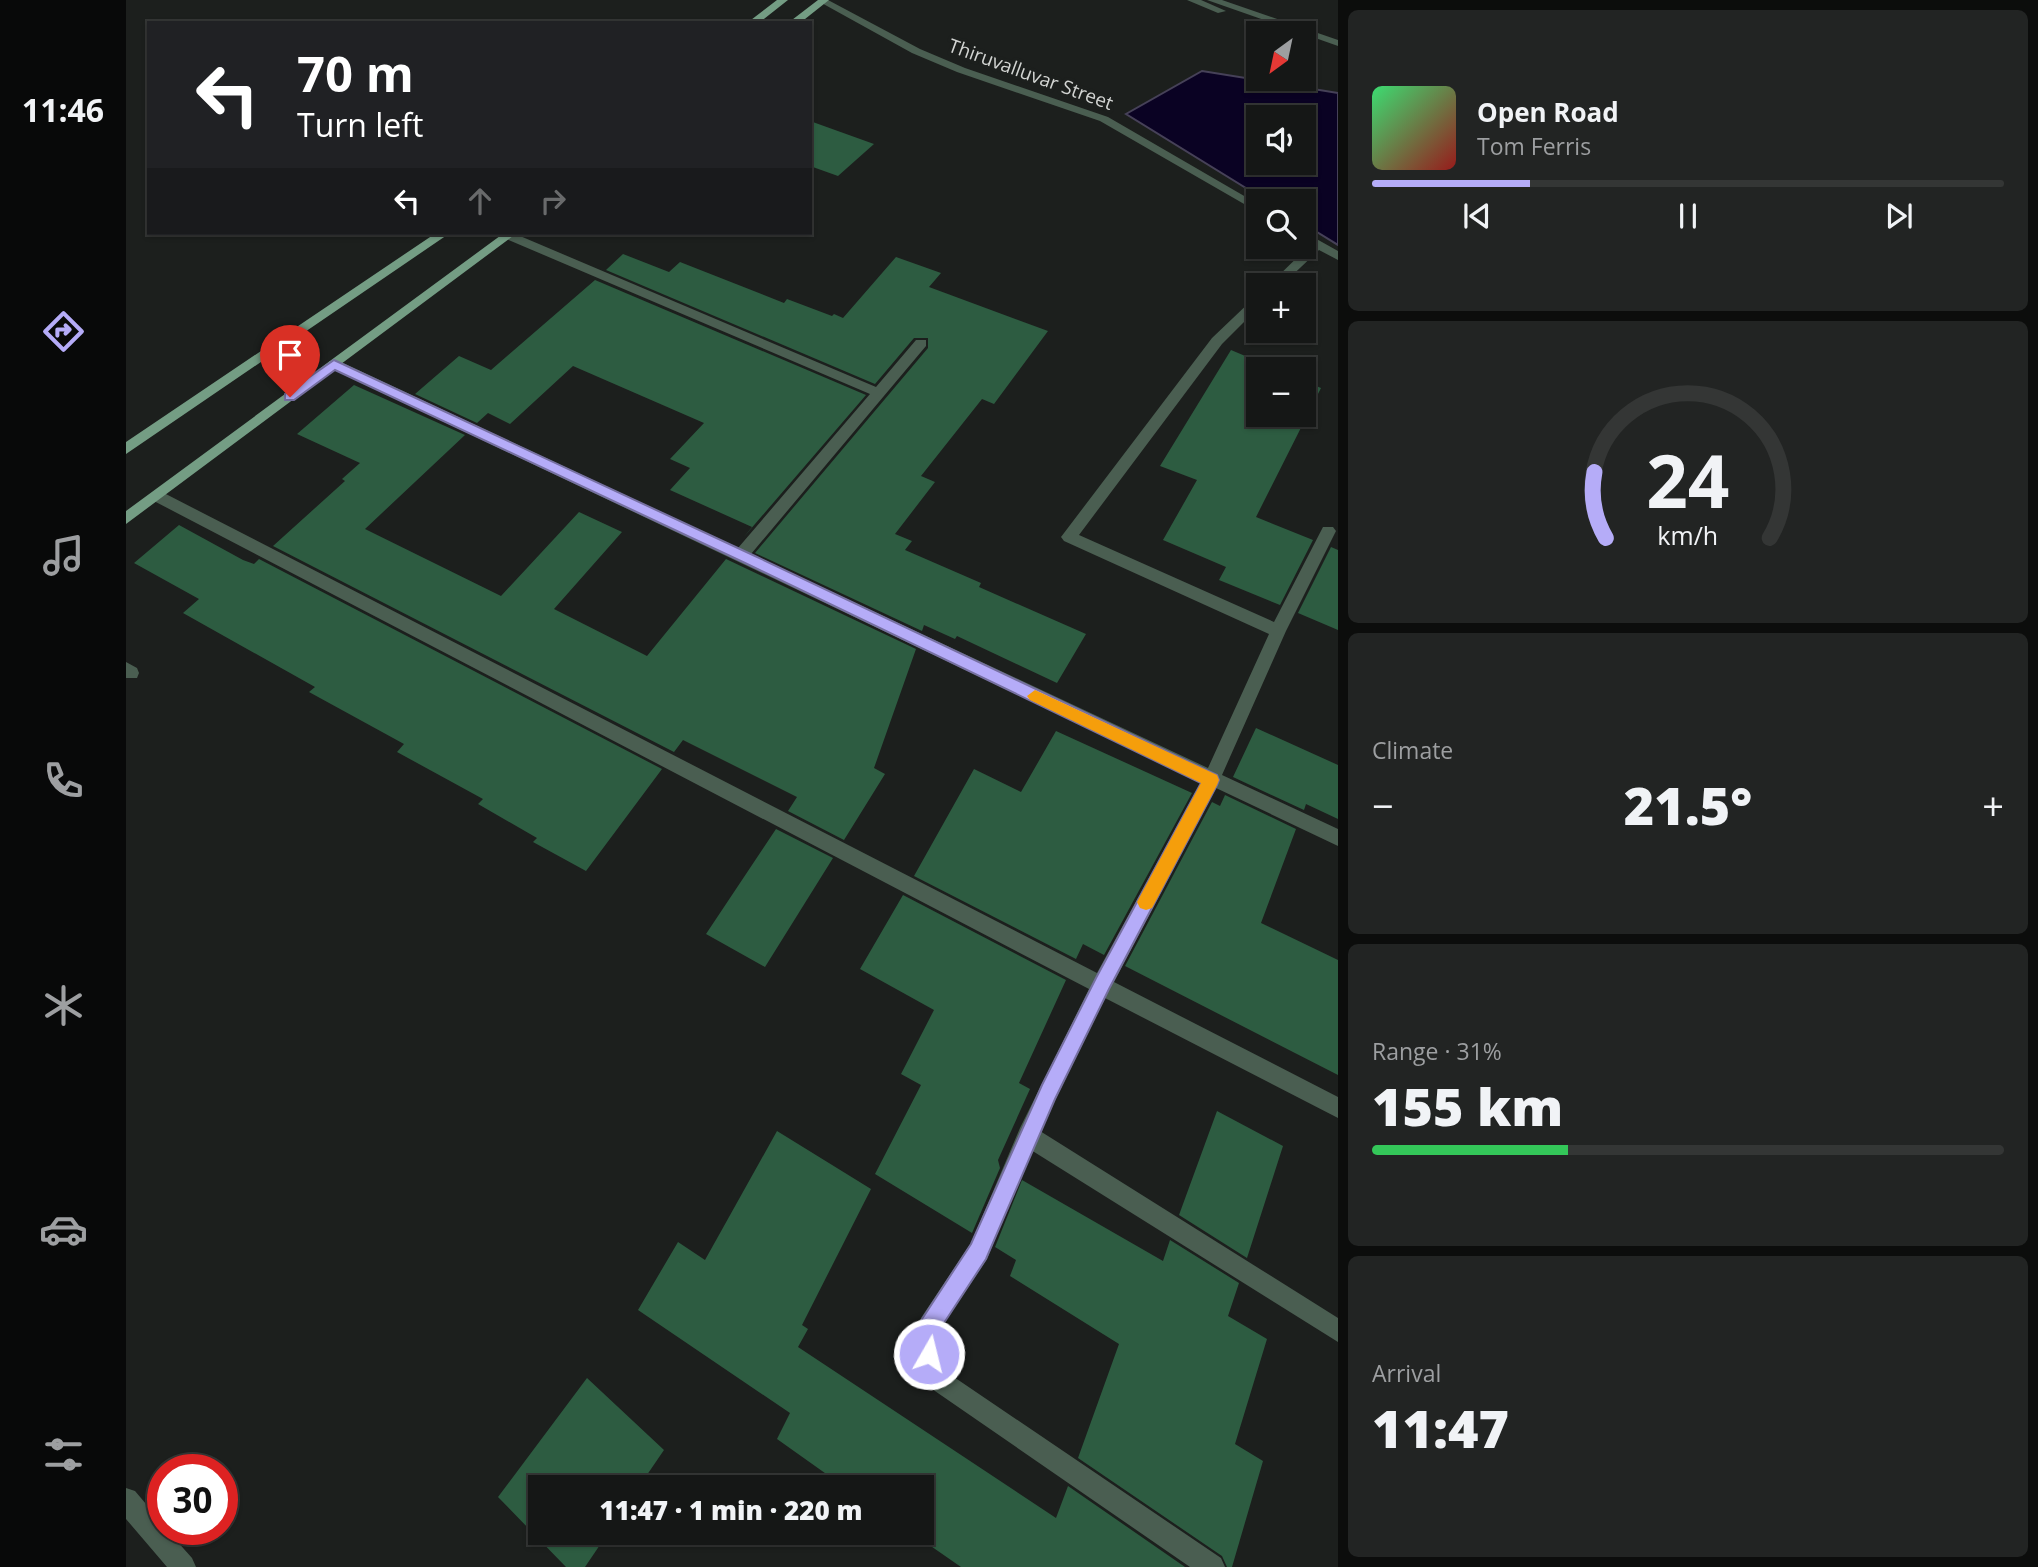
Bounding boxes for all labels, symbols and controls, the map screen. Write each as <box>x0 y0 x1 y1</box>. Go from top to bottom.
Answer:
north arrow <box>1246 21 1316 91</box>
map controls <box>1246 21 1316 427</box>
street label: Thiruvalluvar Street <box>945 32 1117 116</box>
text: 70 m <box>297 40 414 106</box>
icon: left <box>182 49 273 140</box>
text: 11:46 <box>22 88 104 131</box>
text: Open Road <box>1477 94 1619 130</box>
text: Turn left <box>297 103 423 146</box>
button: sound <box>1246 105 1316 175</box>
text: Tom Ferris <box>1477 130 1591 162</box>
icon: left <box>388 182 426 220</box>
icon: ahead <box>461 182 499 220</box>
icon: right <box>534 182 572 220</box>
button: search <box>1246 189 1316 259</box>
icon: previous <box>1458 197 1496 235</box>
icon: pause <box>1669 197 1707 235</box>
icon: next <box>1880 197 1918 235</box>
button: + <box>1246 273 1316 343</box>
icon: directions <box>39 307 88 356</box>
pin <box>260 325 320 397</box>
icon: arrive <box>271 336 309 374</box>
button: − <box>1246 357 1316 427</box>
text: 24 <box>1646 431 1730 530</box>
text: km/h <box>1658 518 1718 552</box>
icon: music <box>39 531 88 580</box>
text: Climate <box>1372 734 1453 766</box>
icon: phone <box>39 756 88 805</box>
text: 21.5° <box>1624 769 1752 840</box>
text: − <box>1372 779 1394 831</box>
text: + <box>1982 779 2004 831</box>
icon: climate <box>39 981 88 1030</box>
text: Range · 31% <box>1372 1035 1502 1067</box>
text: 155 km <box>1372 1070 1563 1141</box>
icon: car <box>39 1205 88 1254</box>
position arrow <box>892 1317 966 1391</box>
text: Arrival <box>1372 1357 1441 1389</box>
text: 11:47 <box>1372 1392 1509 1463</box>
icon: filters <box>39 1430 88 1479</box>
speed limit sign: 30 <box>147 1454 238 1545</box>
text: 11:47 · 1 min · 220 m <box>600 1492 862 1528</box>

